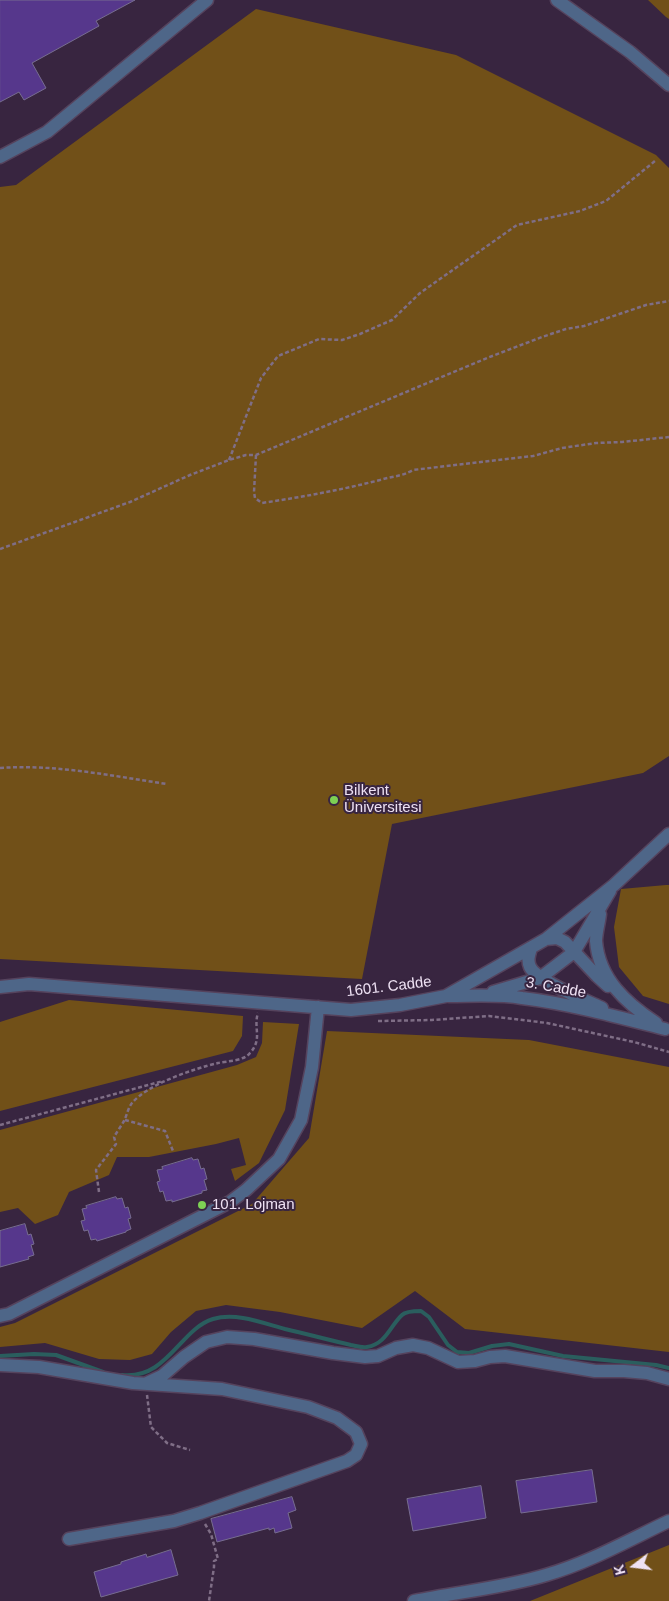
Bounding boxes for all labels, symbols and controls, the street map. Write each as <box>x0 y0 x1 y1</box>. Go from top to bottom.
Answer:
place label: Bilkent Üniversitesi <box>344 782 422 817</box>
marker: Bilkent Üniversitesi <box>328 794 340 806</box>
street label: 1601. Cadde <box>345 973 433 1001</box>
street label: 3. Cadde <box>524 974 588 1002</box>
place label: 101. Lojman <box>212 1196 295 1214</box>
marker: 101. Lojman <box>196 1199 208 1211</box>
north arrow <box>609 1541 659 1591</box>
text: K <box>610 1563 629 1577</box>

